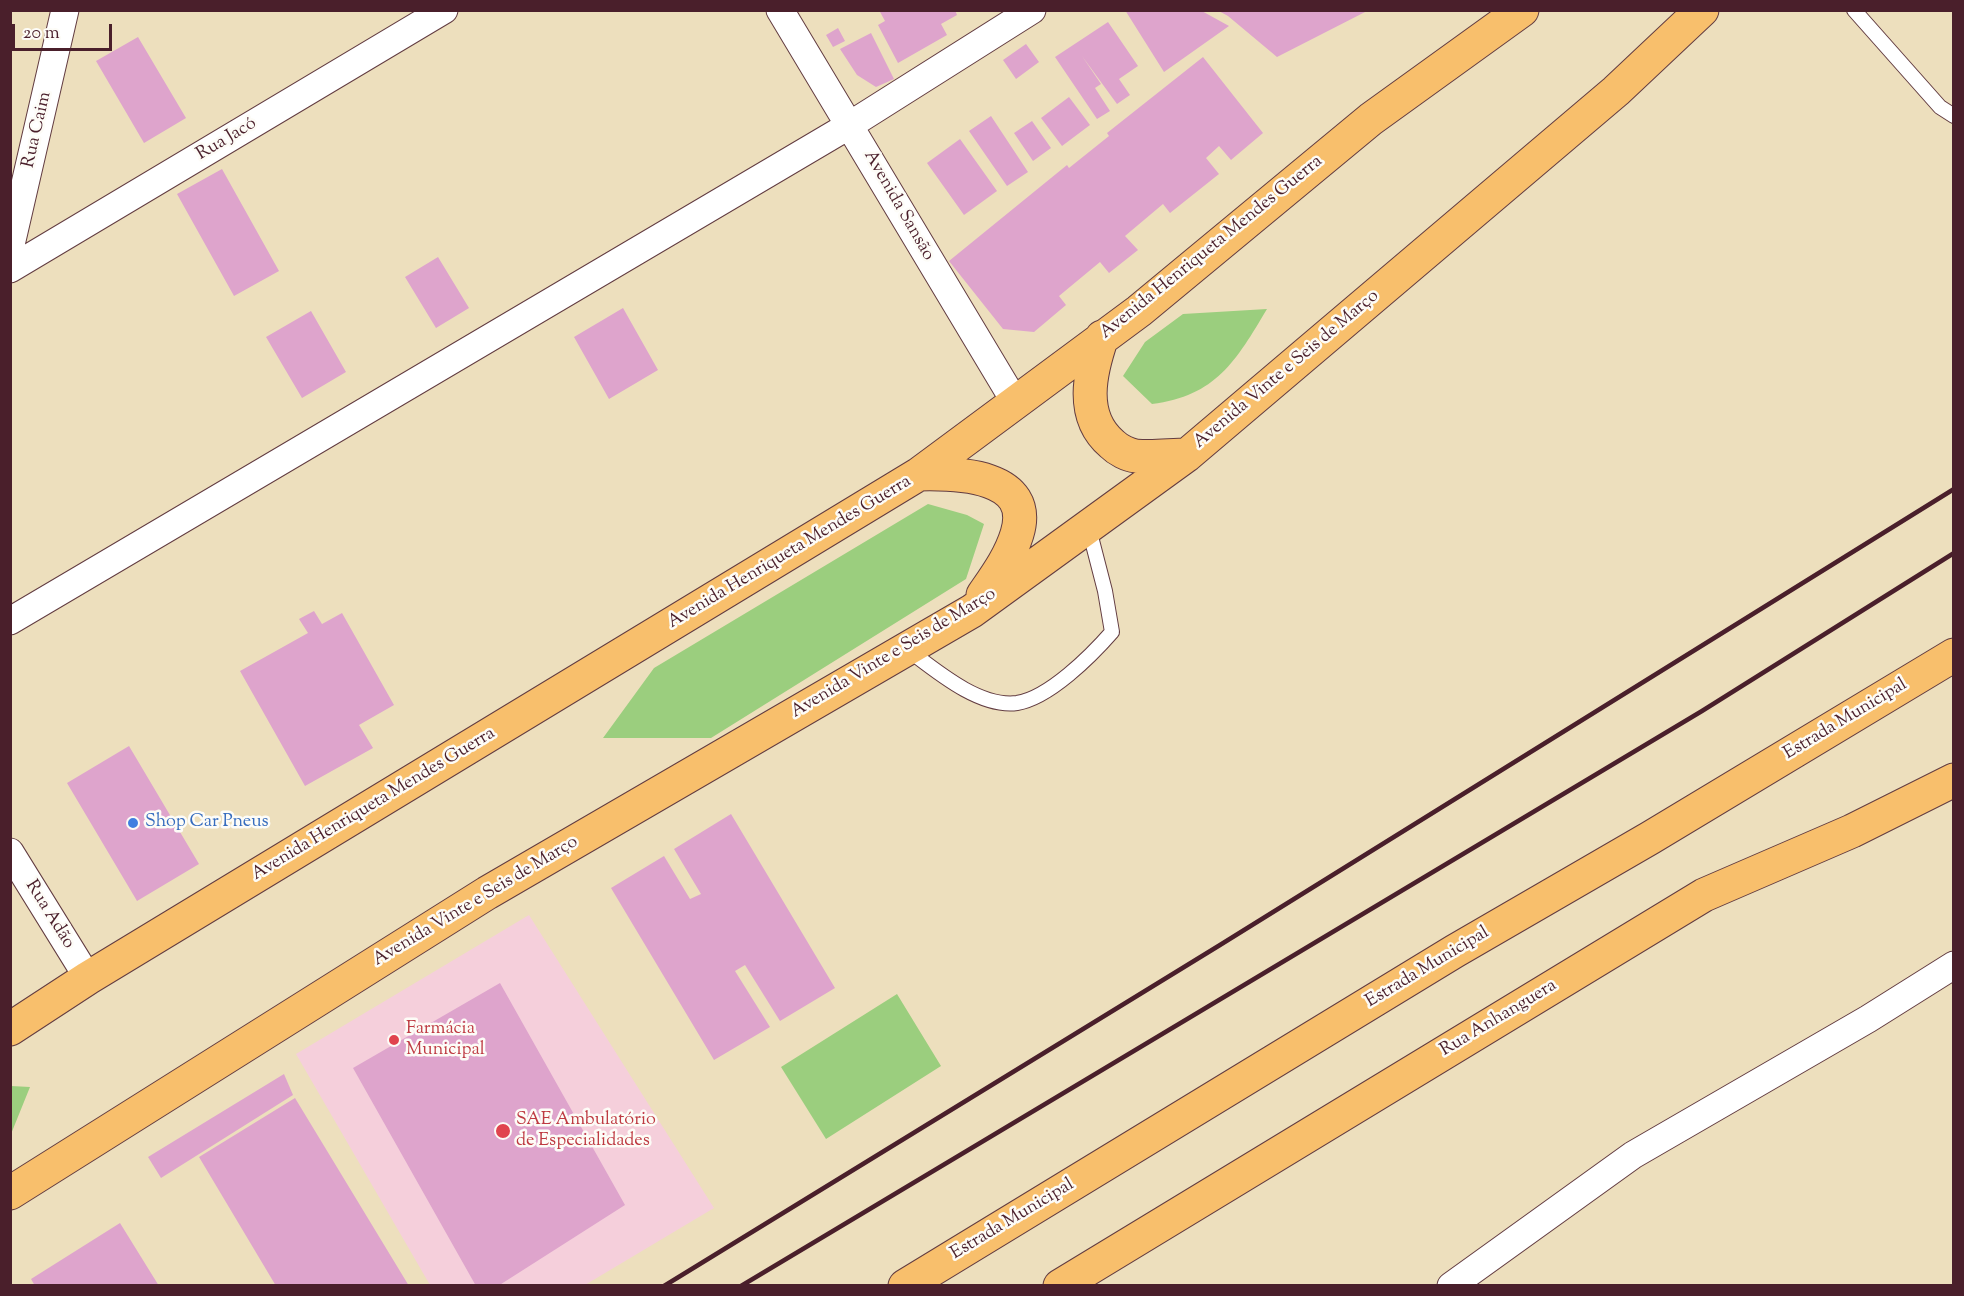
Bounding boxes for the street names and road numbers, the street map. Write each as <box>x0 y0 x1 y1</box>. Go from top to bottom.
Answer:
street label: Rua Caim <box>19 90 57 170</box>
street label: Rua Jacó <box>193 114 261 166</box>
street label: Avenida Sansão <box>858 147 938 265</box>
street label: Avenida Henriqueta Mendes Guerra <box>1096 151 1328 345</box>
street label: Avenida Vinte e Seis de Março <box>1190 286 1384 454</box>
street label: Avenida Henriqueta Mendes Guerra <box>664 472 916 634</box>
street label: Avenida Vinte e Seis de Março <box>788 584 1000 724</box>
street label: Estrada Municipal <box>1780 675 1912 765</box>
street label: Avenida Henriqueta Mendes Guerra <box>248 724 500 886</box>
street label: Avenida Vinte e Seis de Março <box>370 832 582 972</box>
street label: Rua Adão <box>20 877 78 953</box>
street label: Estrada Municipal <box>1362 923 1494 1013</box>
street label: Rua Anhanguera <box>1437 976 1561 1062</box>
street label: Estrada Municipal <box>947 1175 1079 1265</box>

